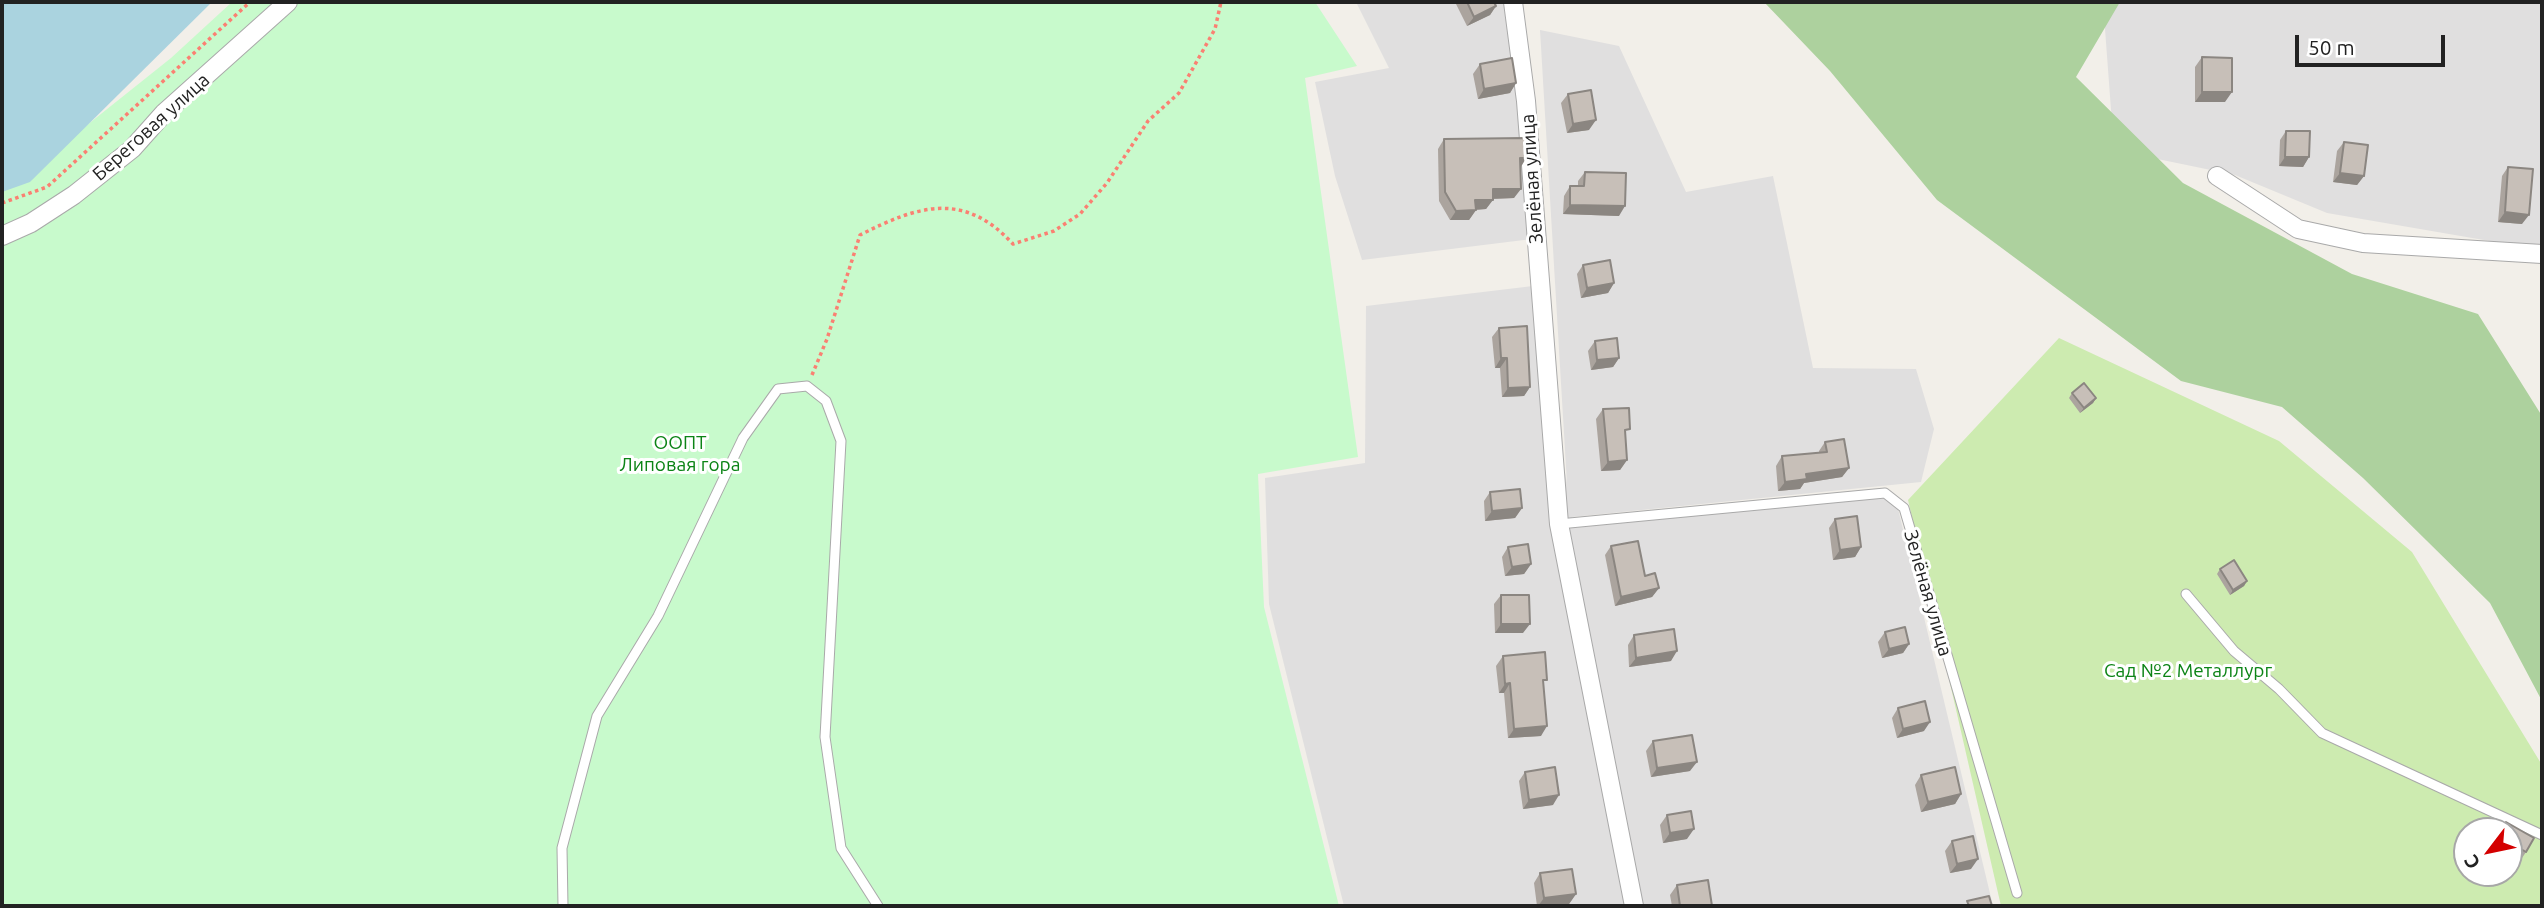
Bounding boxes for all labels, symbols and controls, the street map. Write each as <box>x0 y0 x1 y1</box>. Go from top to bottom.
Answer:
scale bar <box>2299 21 2450 65</box>
text: 50 m <box>2308 35 2355 59</box>
street label: Береговая улица <box>88 69 214 185</box>
street label: Зелёная улица <box>1516 113 1548 245</box>
park label: ООПТ Липовая гора <box>620 432 740 476</box>
street label: Зелёная улица <box>1899 527 1957 659</box>
park label: Сад №2 Металлург <box>2104 660 2272 682</box>
north arrow <box>2453 817 2523 887</box>
text: С <box>2459 851 2484 873</box>

